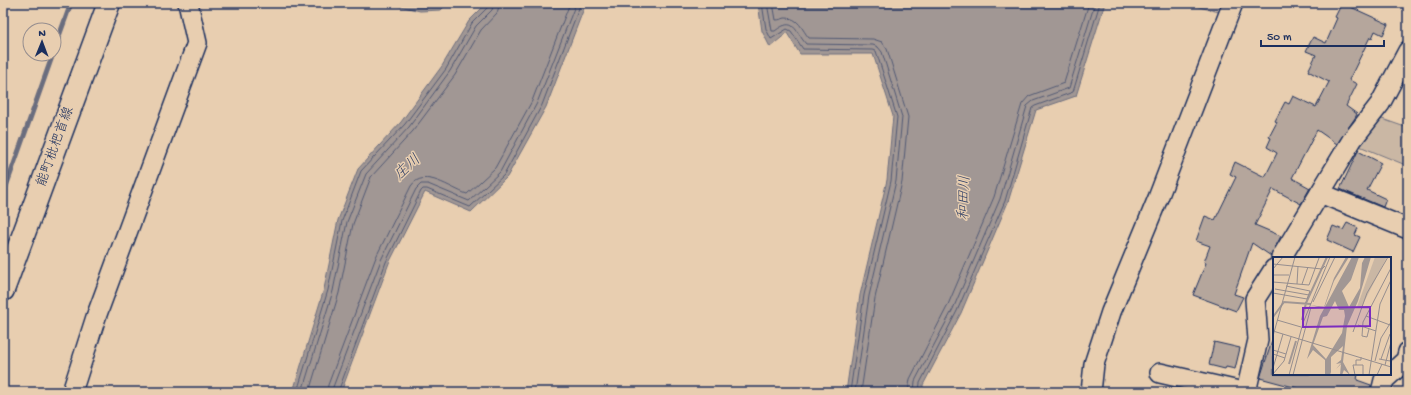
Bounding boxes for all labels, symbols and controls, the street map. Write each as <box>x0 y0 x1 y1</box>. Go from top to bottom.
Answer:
north arrow <box>22 22 62 62</box>
scale bar <box>1261 22 1384 48</box>
text: N <box>38 28 46 40</box>
text: 50 m <box>1267 31 1292 45</box>
street label: 能町枇杷首線 <box>33 104 78 189</box>
water label: 庄川 <box>390 150 425 185</box>
water label: 和田川 <box>955 175 975 221</box>
inset map <box>1273 257 1391 375</box>

